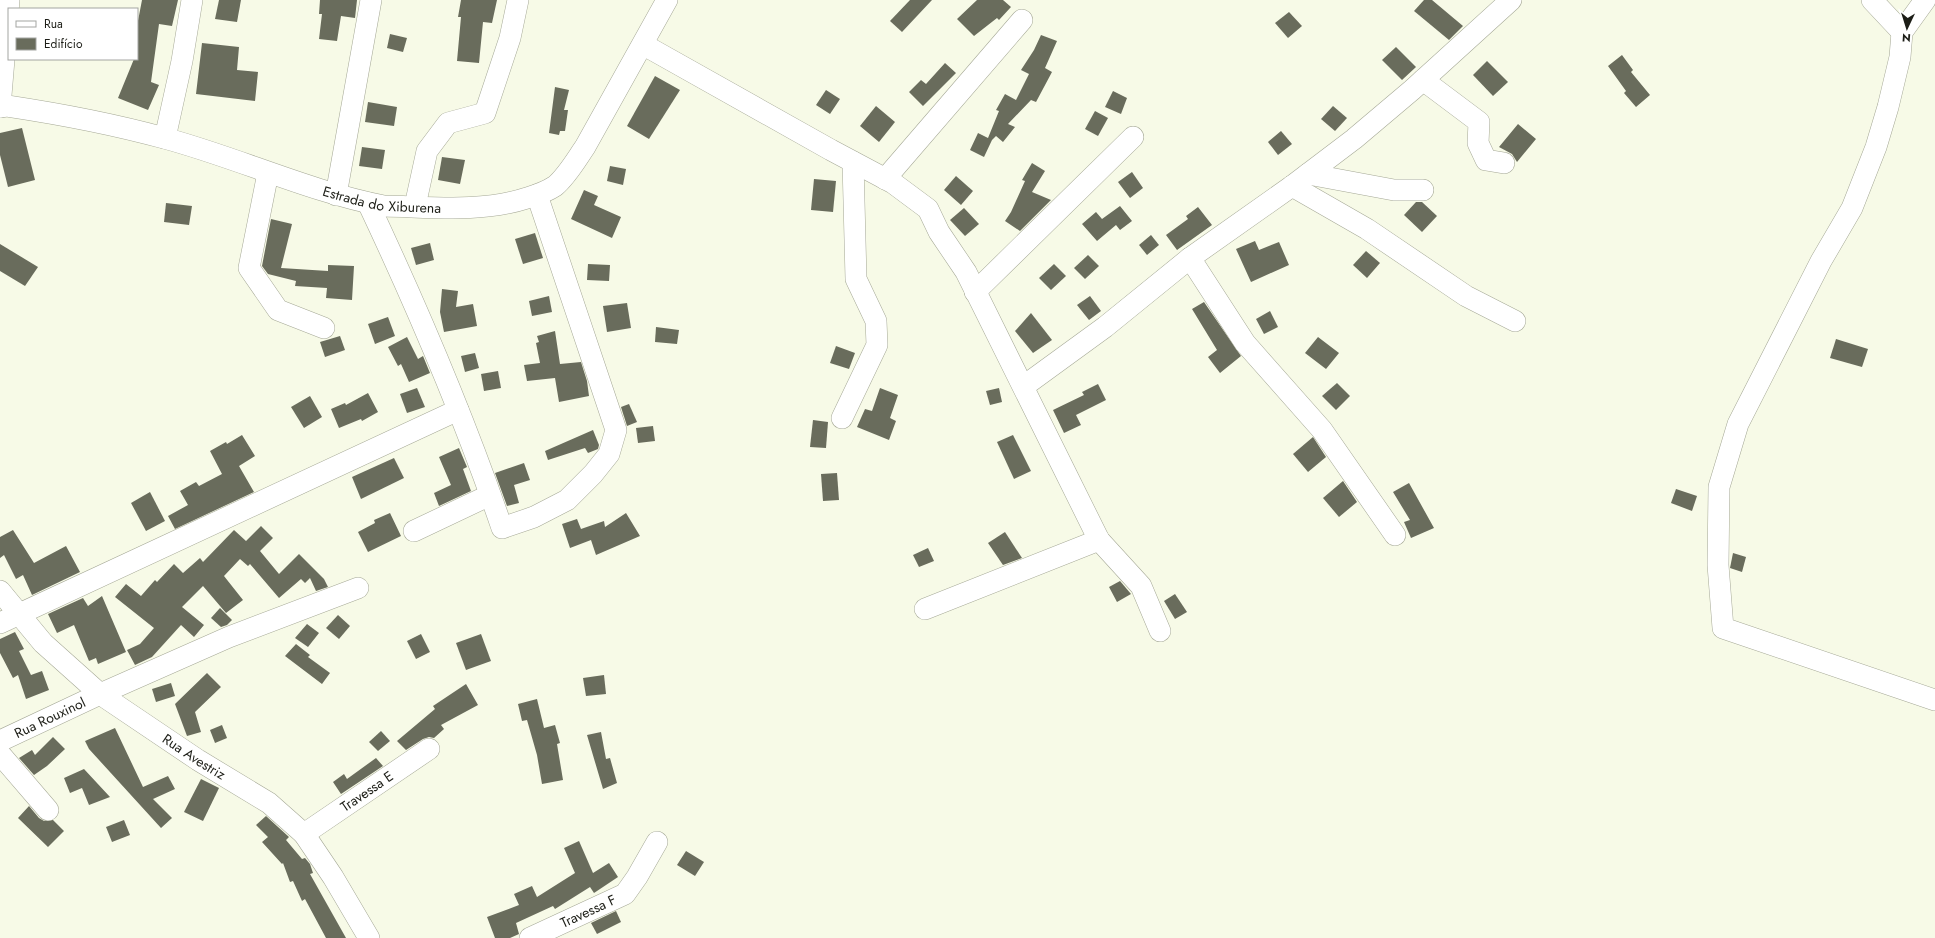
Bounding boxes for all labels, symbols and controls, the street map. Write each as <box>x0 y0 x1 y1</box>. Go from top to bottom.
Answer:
legend <box>8 8 138 60</box>
north arrow <box>1887 8 1927 48</box>
text: Rua <box>44 15 63 33</box>
text: N <box>1901 30 1911 46</box>
text: Edifício <box>44 35 83 53</box>
street label: Estrada do Xiburena <box>320 181 441 218</box>
street label: Rua Rouxinol <box>11 692 89 743</box>
street label: Rua Avestriz <box>158 729 230 785</box>
street label: Travessa E <box>336 766 397 816</box>
street label: Travessa F <box>557 890 619 933</box>

